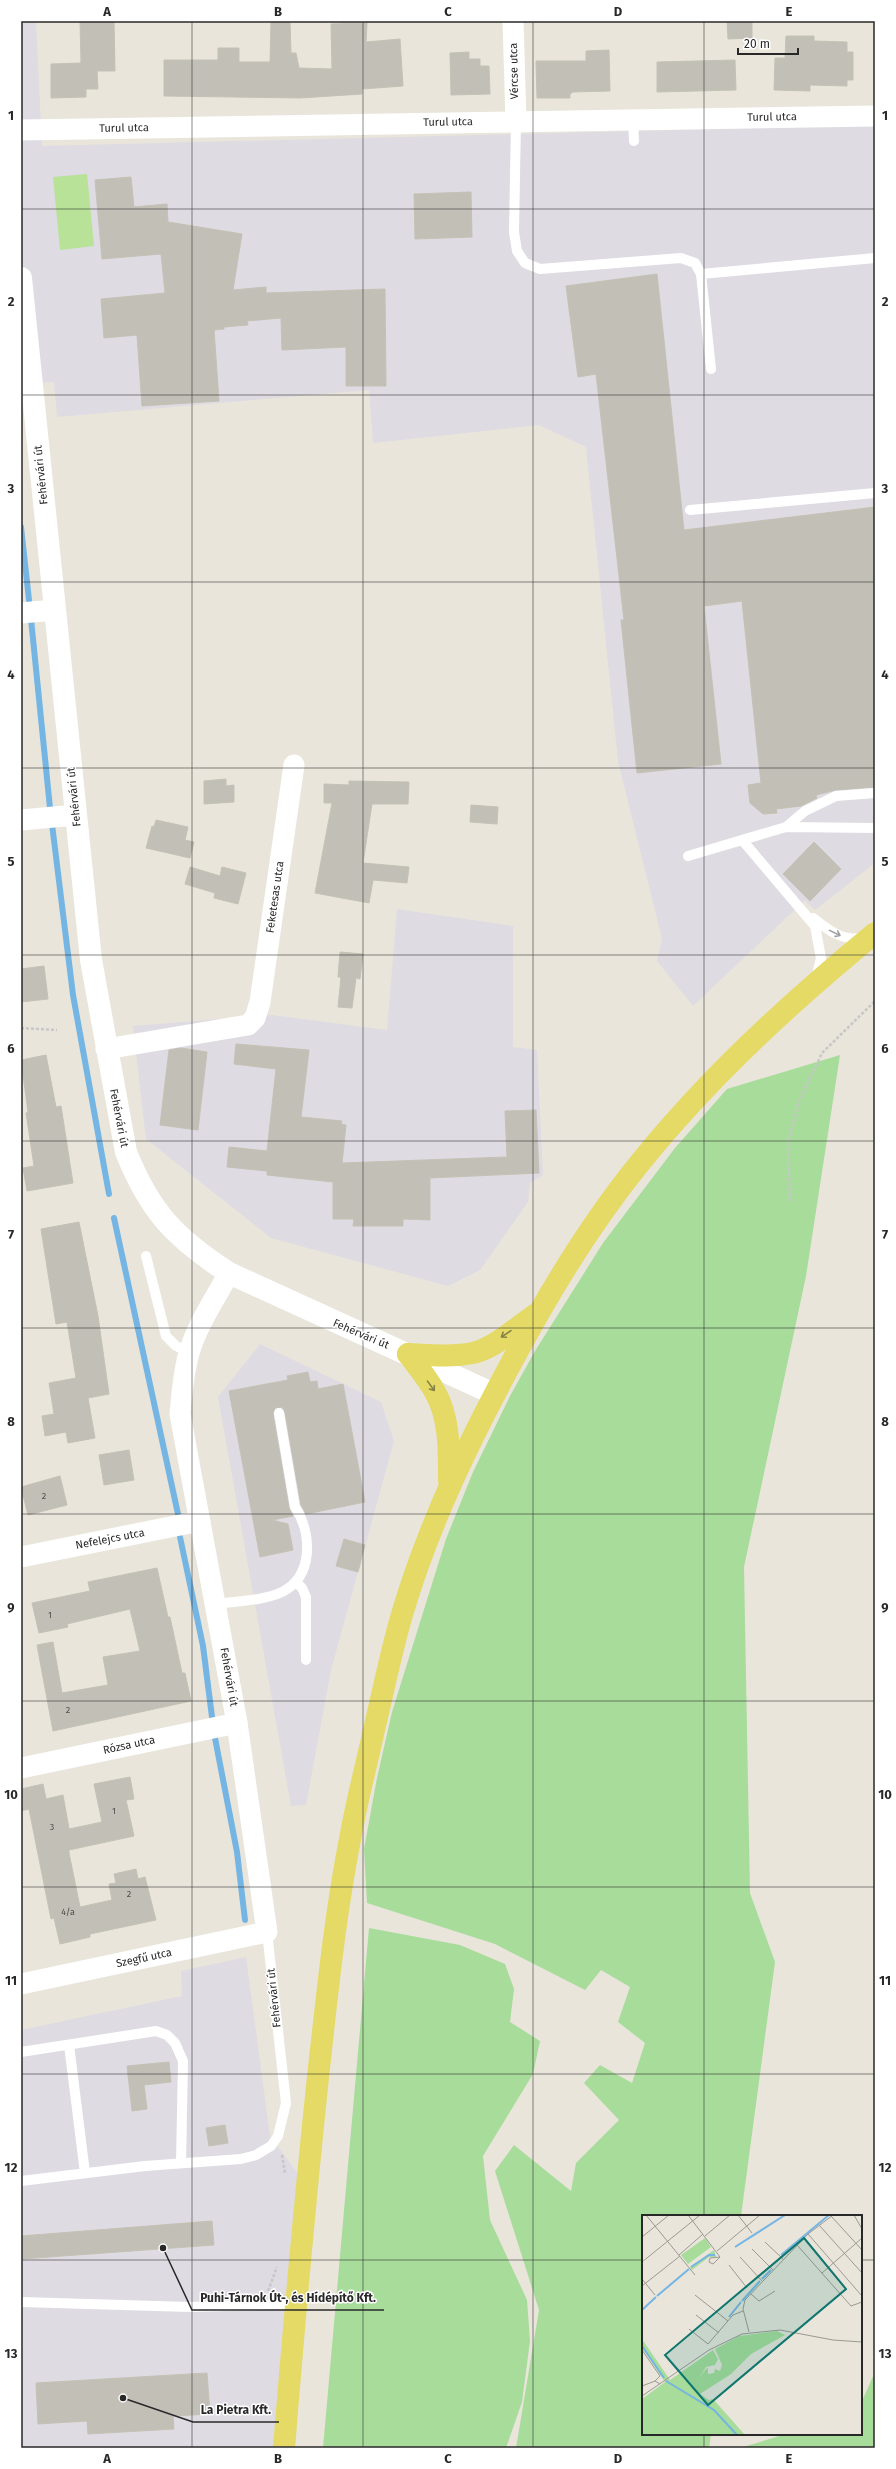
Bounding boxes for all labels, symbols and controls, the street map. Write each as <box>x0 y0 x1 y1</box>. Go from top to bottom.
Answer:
text: A <box>102 4 111 19</box>
text: B <box>274 4 282 19</box>
text: C <box>444 4 452 19</box>
text: D <box>614 4 623 19</box>
text: E <box>786 4 793 19</box>
scale bar <box>738 30 798 56</box>
text: 20 m <box>744 37 770 51</box>
street label: Vércse utca <box>507 43 521 99</box>
text: 1 <box>8 108 14 123</box>
text: 1 <box>882 108 888 123</box>
street label: Turul utca <box>747 110 797 124</box>
street label: Turul utca <box>423 115 473 129</box>
street label: Turul utca <box>99 121 149 135</box>
text: 2 <box>8 294 15 309</box>
text: 2 <box>882 294 889 309</box>
street label: Fehérvári út <box>31 445 51 505</box>
text: 3 <box>7 481 15 496</box>
text: 3 <box>881 481 889 496</box>
text: 4 <box>7 667 15 682</box>
text: 4 <box>881 667 889 682</box>
street label: Fehérvári út <box>64 767 84 827</box>
text: 5 <box>8 854 15 869</box>
text: 5 <box>882 854 889 869</box>
street label: Feketesas utca <box>264 860 286 934</box>
one-way arrow <box>829 930 841 937</box>
text: 6 <box>7 1041 15 1056</box>
text: 6 <box>881 1041 889 1056</box>
street label: Fehérvári út <box>107 1088 131 1148</box>
text: 7 <box>8 1227 14 1242</box>
text: 7 <box>882 1227 888 1242</box>
street label: Fehérvári út <box>331 1316 391 1352</box>
one-way arrow <box>500 1331 512 1339</box>
one-way arrow <box>427 1380 435 1391</box>
text: 8 <box>7 1414 15 1429</box>
text: 8 <box>881 1414 889 1429</box>
house number: 2 <box>42 1491 46 1501</box>
street label: Nefelejcs utca <box>74 1526 146 1552</box>
text: 9 <box>7 1600 15 1615</box>
text: 9 <box>881 1600 889 1615</box>
house number: 1 <box>48 1610 52 1620</box>
street label: Fehérvári út <box>217 1647 241 1707</box>
house number: 2 <box>66 1705 70 1715</box>
street label: Rózsa utca <box>102 1733 156 1757</box>
text: 10 <box>4 1787 18 1802</box>
text: 10 <box>878 1787 892 1802</box>
house number: 1 <box>112 1806 116 1816</box>
house number: 3 <box>50 1822 54 1832</box>
house number: 2 <box>127 1889 131 1899</box>
house number: 4/a <box>61 1907 75 1917</box>
street label: Szegfű utca <box>115 1946 173 1970</box>
street label: Fehérvári út <box>264 1968 284 2028</box>
text: 11 <box>5 1973 17 1988</box>
text: 11 <box>879 1973 891 1988</box>
text: 12 <box>5 2160 18 2175</box>
text: 12 <box>879 2160 892 2175</box>
inset map <box>642 2215 862 2435</box>
callout: Puhi-Tárnok Út-, és Hídépítő Kft. <box>192 2286 384 2310</box>
text: Puhi-Tárnok Út-, és Hídépítő Kft. <box>200 2289 376 2305</box>
text: 13 <box>5 2346 18 2361</box>
text: 13 <box>879 2346 892 2361</box>
callout: La Pietra Kft. <box>193 2398 279 2422</box>
text: La Pietra Kft. <box>201 2403 271 2417</box>
text: A <box>102 2451 111 2466</box>
text: B <box>274 2451 282 2466</box>
text: C <box>444 2451 452 2466</box>
text: D <box>614 2451 623 2466</box>
text: E <box>786 2451 793 2466</box>

